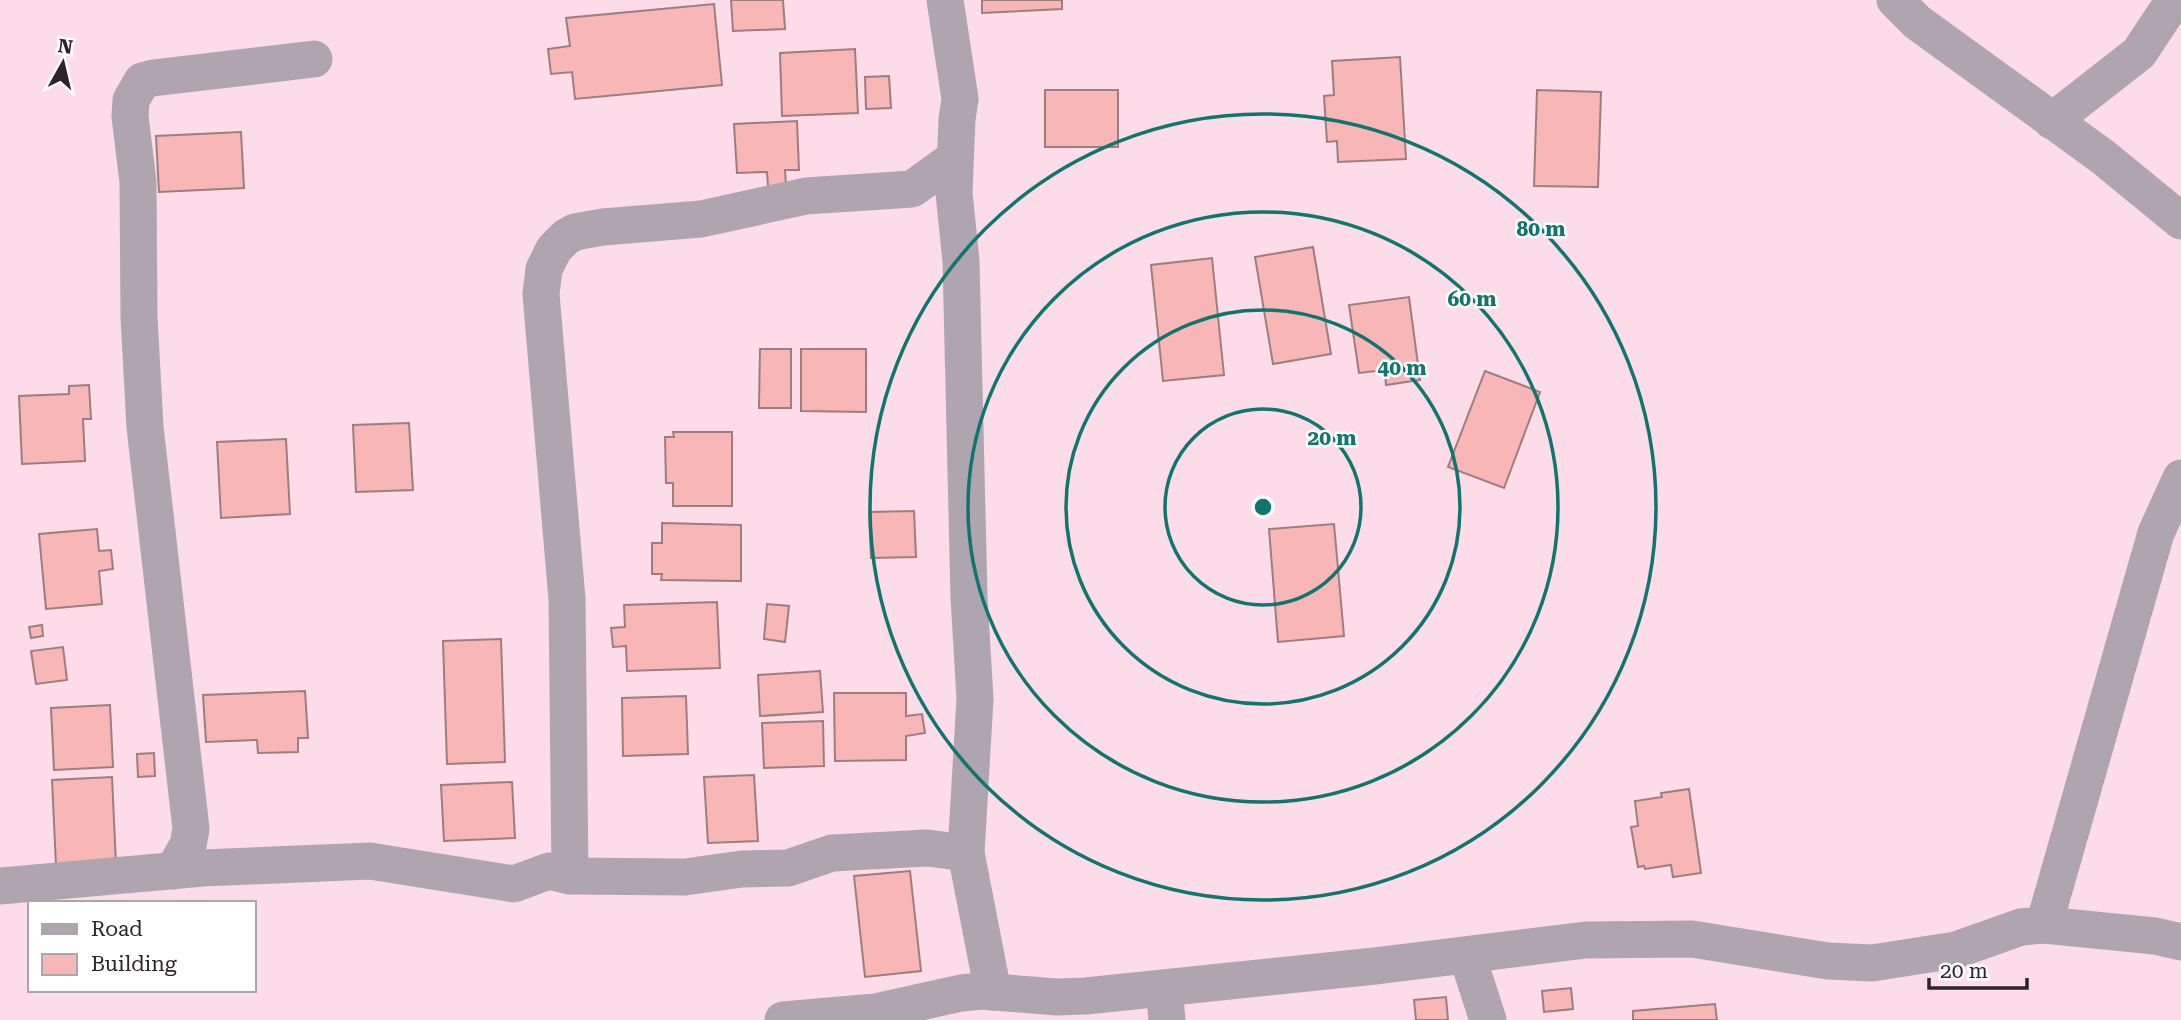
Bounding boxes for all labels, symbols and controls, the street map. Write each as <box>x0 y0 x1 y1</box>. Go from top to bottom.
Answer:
north arrow <box>28 28 98 98</box>
text: N <box>56 34 75 59</box>
text: 80 m <box>1516 217 1566 241</box>
text: 60 m <box>1447 287 1497 311</box>
text: 40 m <box>1377 356 1427 380</box>
text: 20 m <box>1307 426 1357 450</box>
centre of rings <box>1251 495 1275 519</box>
legend <box>28 901 256 992</box>
text: Road <box>91 917 143 941</box>
scale bar <box>1929 946 2027 990</box>
text: Building <box>91 952 177 976</box>
text: 20 m <box>1940 959 1988 983</box>

